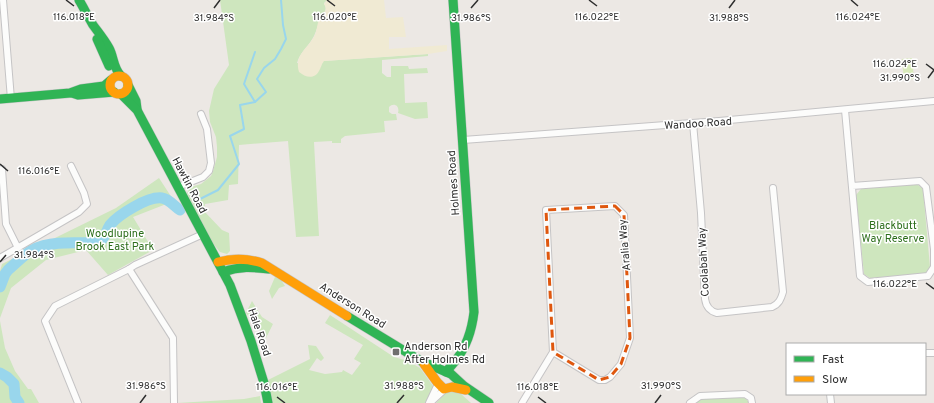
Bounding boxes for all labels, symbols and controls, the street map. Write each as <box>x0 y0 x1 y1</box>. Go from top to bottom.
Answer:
text: 116.018°E <box>53 11 95 24</box>
text: 116.020°E <box>313 11 357 24</box>
text: 116.022°E <box>575 11 619 24</box>
text: 116.024°E <box>836 11 880 24</box>
text: 31.984°S <box>194 12 234 25</box>
text: 31.986°S <box>451 12 491 25</box>
text: 31.988°S <box>709 12 749 25</box>
text: 116.024°E <box>873 58 917 71</box>
text: 31.990°S <box>880 72 920 85</box>
street label: Wandoo Road <box>664 115 732 133</box>
street label: Holmes Road <box>445 150 463 216</box>
street label: Hawtin Road <box>168 155 210 216</box>
text: 116.016°E <box>18 165 60 178</box>
street label: Aralia Way <box>616 218 634 271</box>
park label: Blackbutt Way Reserve <box>862 219 925 246</box>
park label: Woodlupine Brook East Park <box>76 227 155 254</box>
street label: Coolabah Way <box>695 227 713 297</box>
text: 31.984°S <box>14 249 54 262</box>
text: 116.022°E <box>873 278 917 291</box>
street label: Anderson Road <box>317 280 388 332</box>
street label: Hale Road <box>244 306 274 358</box>
place label: Anderson Rd After Holmes Rd <box>404 340 485 367</box>
legend <box>786 343 926 395</box>
marker: Anderson Rd After Holmes Rd <box>391 347 401 357</box>
text: Fast <box>822 352 844 368</box>
text: Slow <box>822 372 848 388</box>
text: 31.986°S <box>126 380 166 393</box>
text: 31.988°S <box>384 380 424 393</box>
text: 31.990°S <box>641 380 681 393</box>
text: 116.016°E <box>256 381 298 394</box>
text: 116.018°E <box>517 381 559 394</box>

